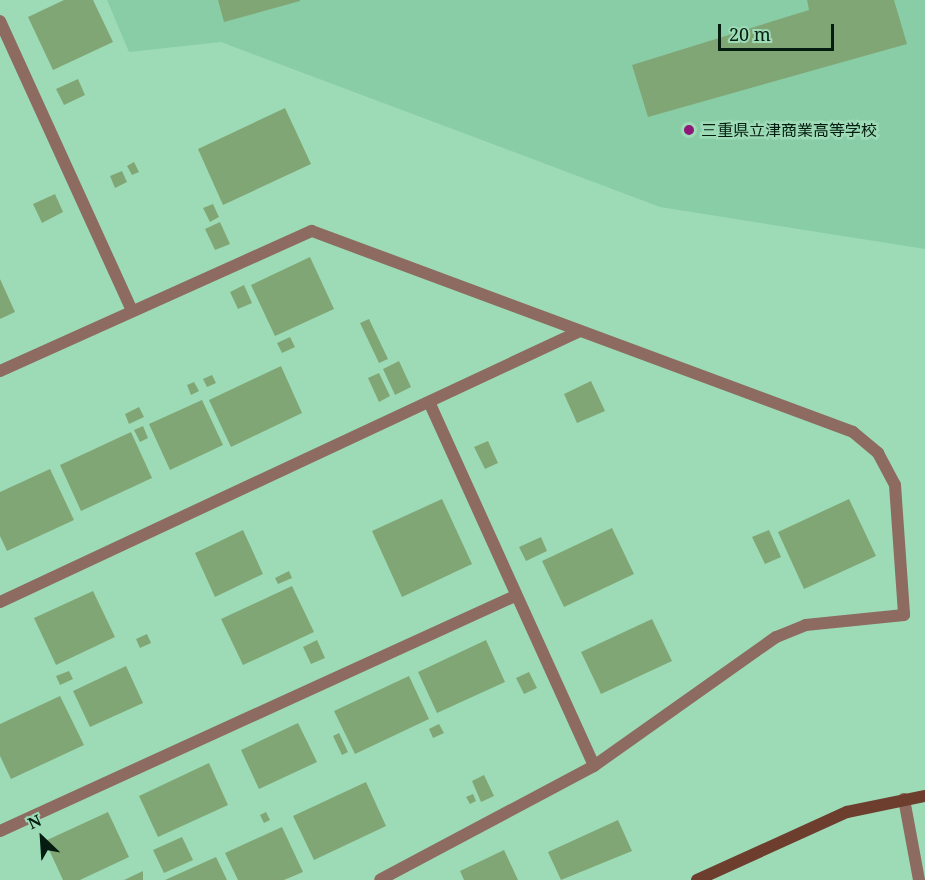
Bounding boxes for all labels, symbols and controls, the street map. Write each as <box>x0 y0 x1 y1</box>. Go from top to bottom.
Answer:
scale bar <box>721 12 836 50</box>
text: 20 m <box>729 22 771 46</box>
place label: 三重県立津商業高等学校 <box>701 120 877 140</box>
marker: 三重県立津商業高等学校 <box>682 123 696 137</box>
north arrow <box>12 808 72 868</box>
text: N <box>24 809 45 834</box>

